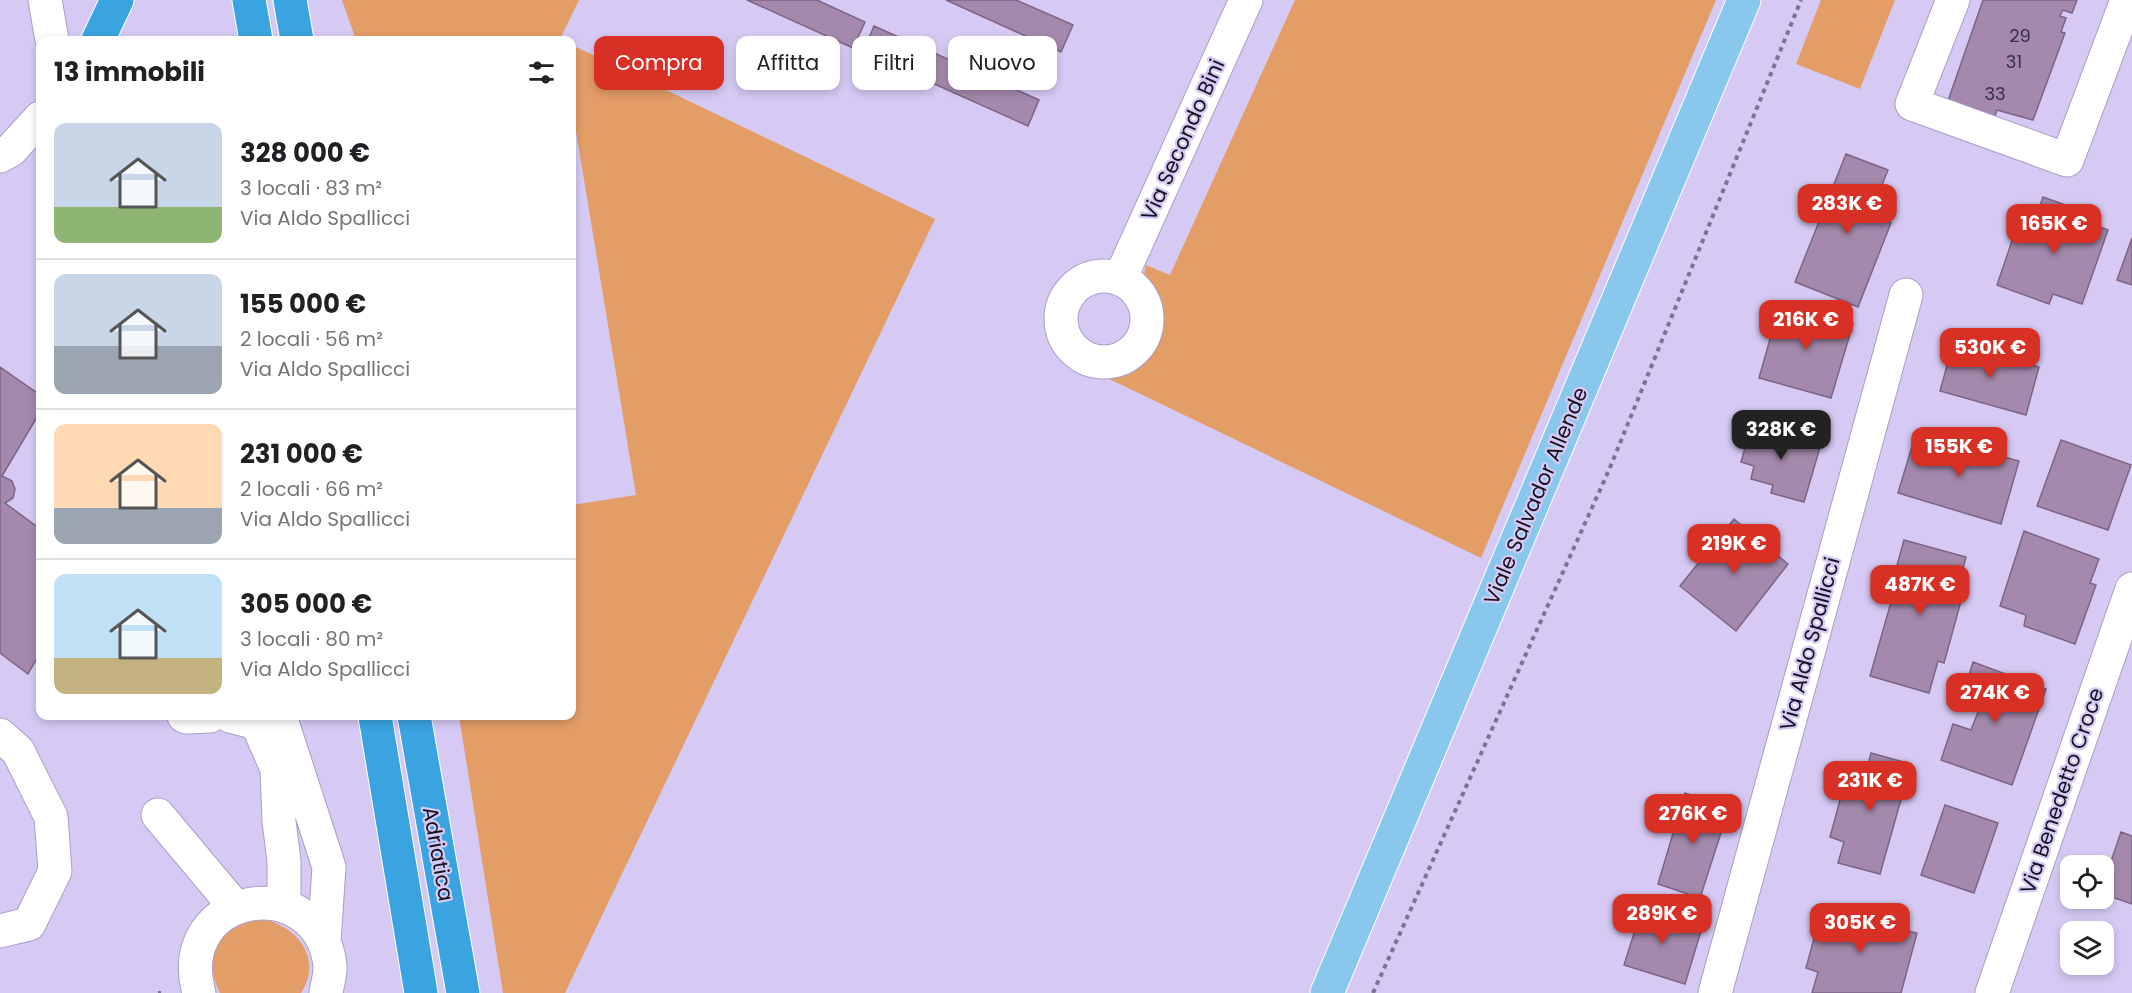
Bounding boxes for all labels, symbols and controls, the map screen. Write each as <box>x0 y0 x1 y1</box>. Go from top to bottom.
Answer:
house number: 29 <box>2009 23 2031 48</box>
chip: Compra <box>594 36 724 90</box>
chip: Affitta <box>736 36 840 90</box>
chip: Filtri <box>852 36 936 90</box>
chip: Nuovo <box>948 36 1057 90</box>
house number: 31 <box>2006 49 2022 74</box>
text: 13 immobili <box>54 54 205 90</box>
street label: Via Secondo Bini <box>1134 54 1231 225</box>
icon: filters <box>525 56 558 89</box>
house number: 33 <box>1984 81 2006 106</box>
text: 328 000 € <box>240 135 370 171</box>
icon: home <box>102 147 174 219</box>
text: 3 locali · 83 m² <box>240 174 382 202</box>
pin: 283K € <box>1798 184 1896 235</box>
text: 283K € <box>1812 189 1882 217</box>
text: Via Aldo Spallicci <box>240 204 410 232</box>
pin: 165K € <box>2005 204 2103 255</box>
text: 165K € <box>2020 209 2088 237</box>
text: 155 000 € <box>240 286 366 322</box>
icon: home <box>102 298 174 370</box>
pin: 216K € <box>1757 300 1855 351</box>
text: 216K € <box>1773 305 1839 333</box>
text: 2 locali · 56 m² <box>240 325 383 353</box>
pin: 530K € <box>1941 328 2039 379</box>
text: 530K € <box>1954 333 2026 361</box>
text: Via Aldo Spallicci <box>240 355 410 383</box>
street label: Viale Salvador Allende <box>1476 382 1595 609</box>
pin: 328K € <box>1732 410 1830 461</box>
text: 328K € <box>1746 415 1816 443</box>
pin: 155K € <box>1910 427 2008 478</box>
text: 155K € <box>1925 432 1993 460</box>
text: 231 000 € <box>240 436 363 472</box>
icon: home <box>102 448 174 520</box>
text: 2 locali · 66 m² <box>240 475 383 503</box>
text: Via Aldo Spallicci <box>240 505 410 533</box>
pin: 219K € <box>1685 524 1783 575</box>
text: 219K € <box>1701 529 1767 557</box>
street label: Via Aldo Spallicci <box>1772 554 1847 734</box>
pin: 487K € <box>1871 565 1969 616</box>
text: 487K € <box>1884 570 1956 598</box>
text: 305 000 € <box>240 586 372 622</box>
icon: home <box>102 598 174 670</box>
text: 3 locali · 80 m² <box>240 625 383 653</box>
text: Via Aldo Spallicci <box>240 655 410 683</box>
pin: 274K € <box>1946 673 2044 724</box>
text: 274K € <box>1960 678 2030 706</box>
street label: Via Benedetto Croce <box>2013 684 2110 898</box>
pin: 231K € <box>1821 761 1919 812</box>
text: 231K € <box>1837 766 1903 794</box>
pin: 276K € <box>1644 794 1742 845</box>
text: 276K € <box>1659 799 1727 827</box>
street label: Adriatica <box>416 804 461 903</box>
map controls <box>2060 855 2114 975</box>
button: locate <box>2060 855 2114 909</box>
pin: 289K € <box>1613 894 1711 945</box>
text: 289K € <box>1627 899 1697 927</box>
pin: 305K € <box>1811 903 1909 954</box>
text: 305K € <box>1824 908 1896 936</box>
button: layers <box>2060 921 2114 975</box>

